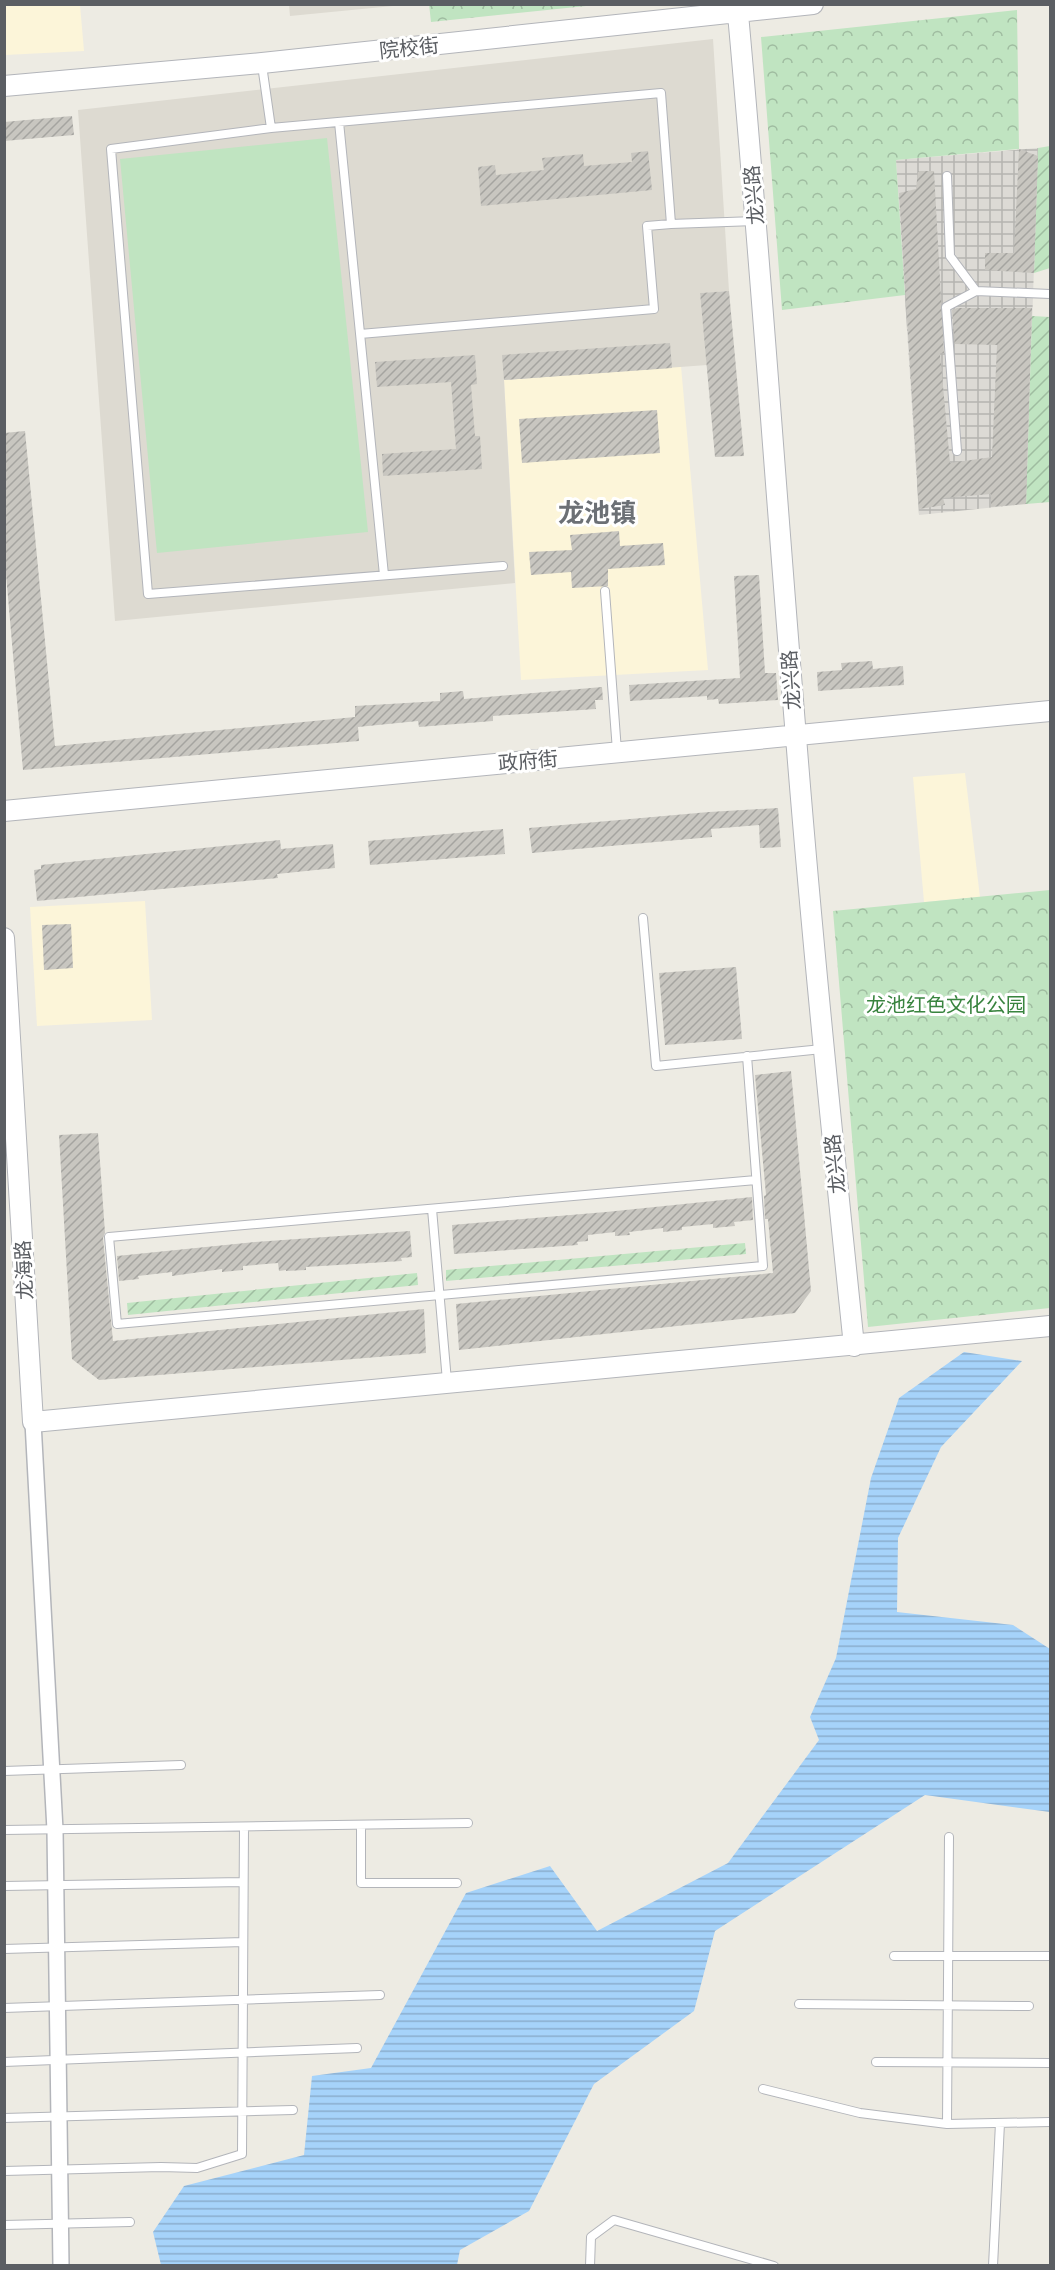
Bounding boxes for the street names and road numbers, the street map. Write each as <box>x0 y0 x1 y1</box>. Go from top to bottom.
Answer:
street label: 院校街 <box>378 33 440 63</box>
street label: 龙兴路 <box>739 164 769 226</box>
street label: 龙兴路 <box>777 649 805 711</box>
street label: 政府街 <box>497 746 559 776</box>
street label: 龙兴路 <box>820 1133 850 1195</box>
street label: 龙海路 <box>10 1239 38 1301</box>

